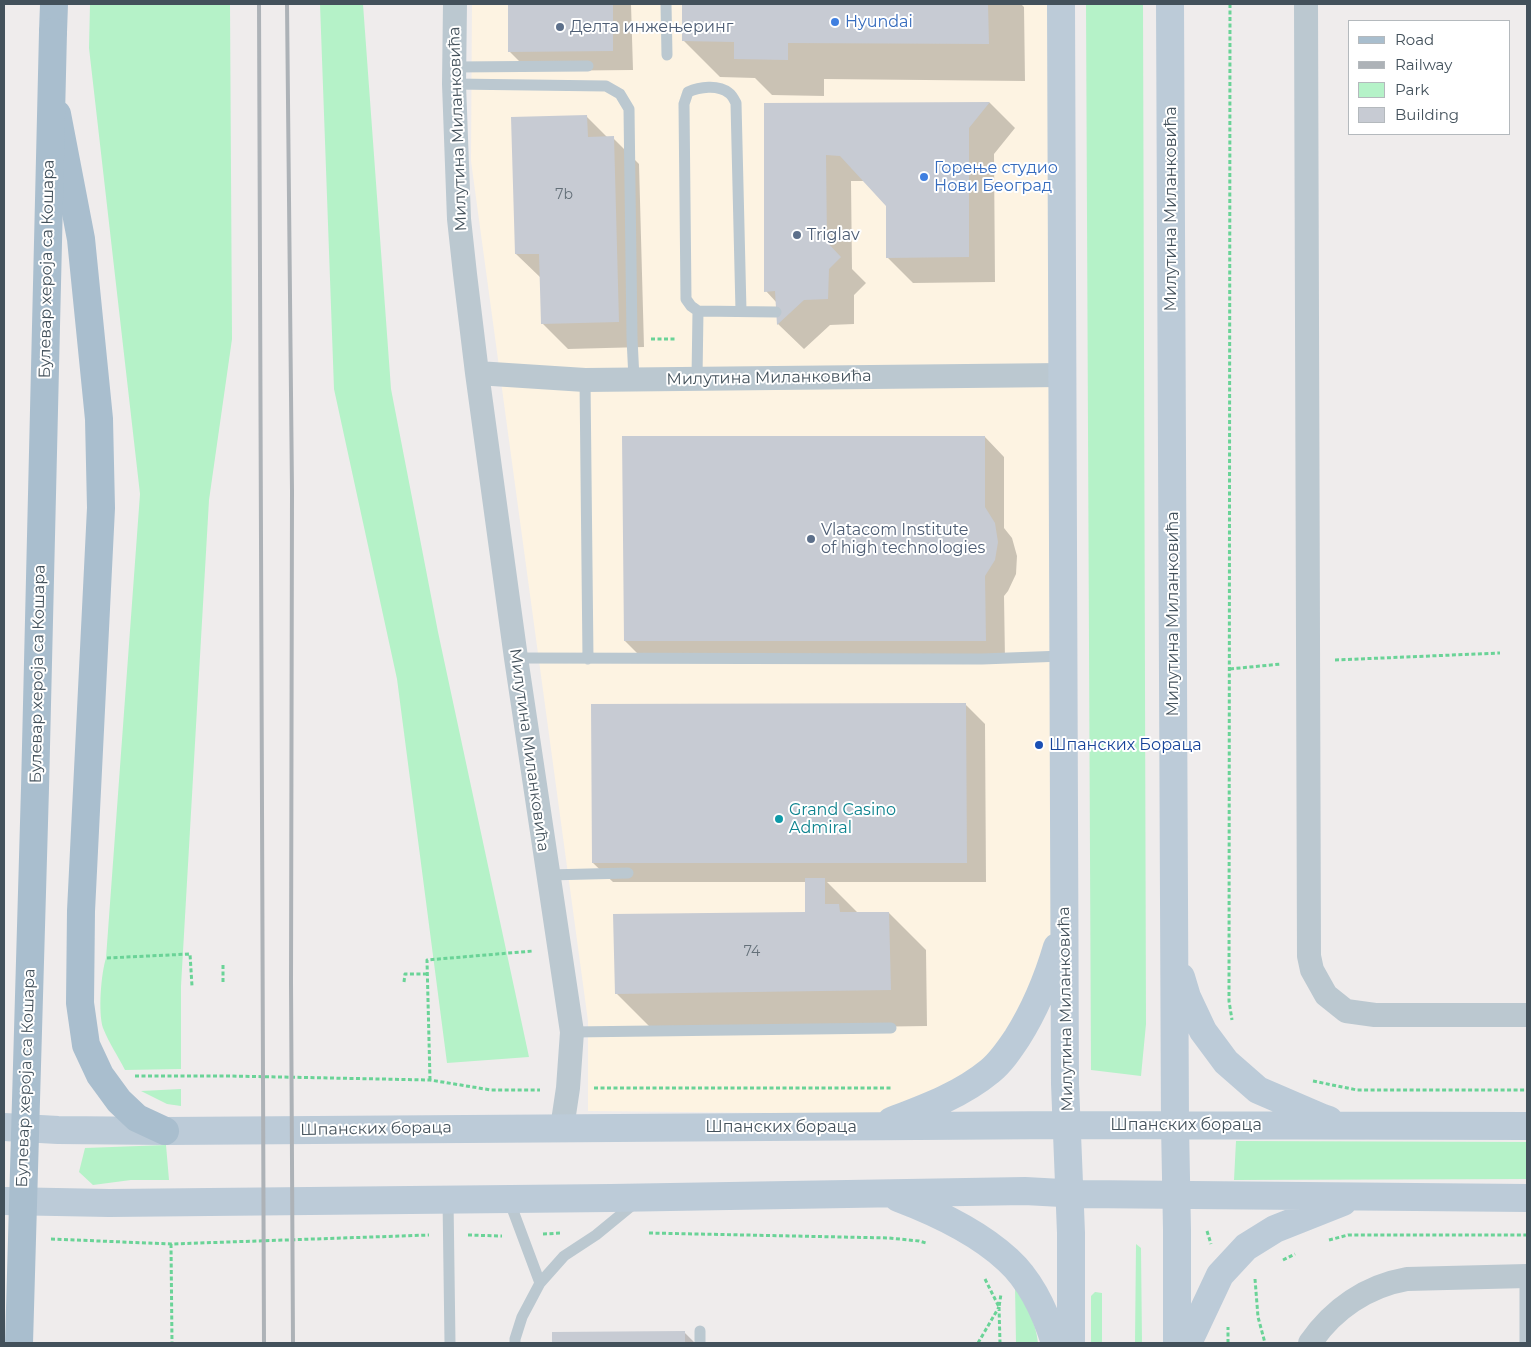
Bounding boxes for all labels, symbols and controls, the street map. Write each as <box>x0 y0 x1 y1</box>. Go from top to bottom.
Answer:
place label: Hyundai <box>845 12 913 32</box>
marker: Hyundai <box>829 16 841 28</box>
place label: Делта инжењеринг <box>570 17 733 37</box>
legend <box>1348 20 1511 135</box>
marker: Делта инжењеринг <box>554 21 566 33</box>
street label: Милутина Миланковића <box>445 26 471 232</box>
text: Road <box>1395 30 1434 49</box>
text: Railway <box>1395 55 1452 74</box>
text: Park <box>1395 80 1429 99</box>
text: Building <box>1395 105 1459 124</box>
street label: Милутина Миланковића <box>1161 107 1181 311</box>
place label: Горење студио Нови Београд <box>934 158 1058 196</box>
street label: Булевар хероја са Кошара <box>35 159 59 379</box>
marker: Горење студио Нови Београд <box>918 171 930 183</box>
house number: 7b <box>555 187 573 203</box>
place label: Triglav <box>807 225 860 245</box>
marker: Triglav <box>791 229 803 241</box>
street label: Милутина Миланковића <box>666 367 872 389</box>
street label: Милутина Миланковића <box>1163 512 1183 716</box>
place label: Vlatacom Institute of high technologies <box>821 520 985 558</box>
marker: Vlatacom Institute of high technologies <box>805 533 817 545</box>
street label: Булевар хероја са Кошара <box>26 564 50 784</box>
street label: Милутина Миланковића <box>505 647 553 853</box>
place label: Шпанских Бораца <box>1049 735 1202 755</box>
marker: Шпанских Бораца <box>1033 739 1045 751</box>
place label: Grand Casino Admiral <box>789 800 896 838</box>
marker: Grand Casino Admiral <box>773 813 785 825</box>
street label: Милутина Миланковића <box>1055 906 1077 1112</box>
house number: 74 <box>744 944 760 960</box>
street label: Булевар хероја са Кошара <box>13 968 39 1188</box>
street label: Шпанских бораца <box>1110 1115 1262 1135</box>
street label: Шпанских бораца <box>705 1117 857 1137</box>
street label: Шпанских бораца <box>300 1118 452 1140</box>

